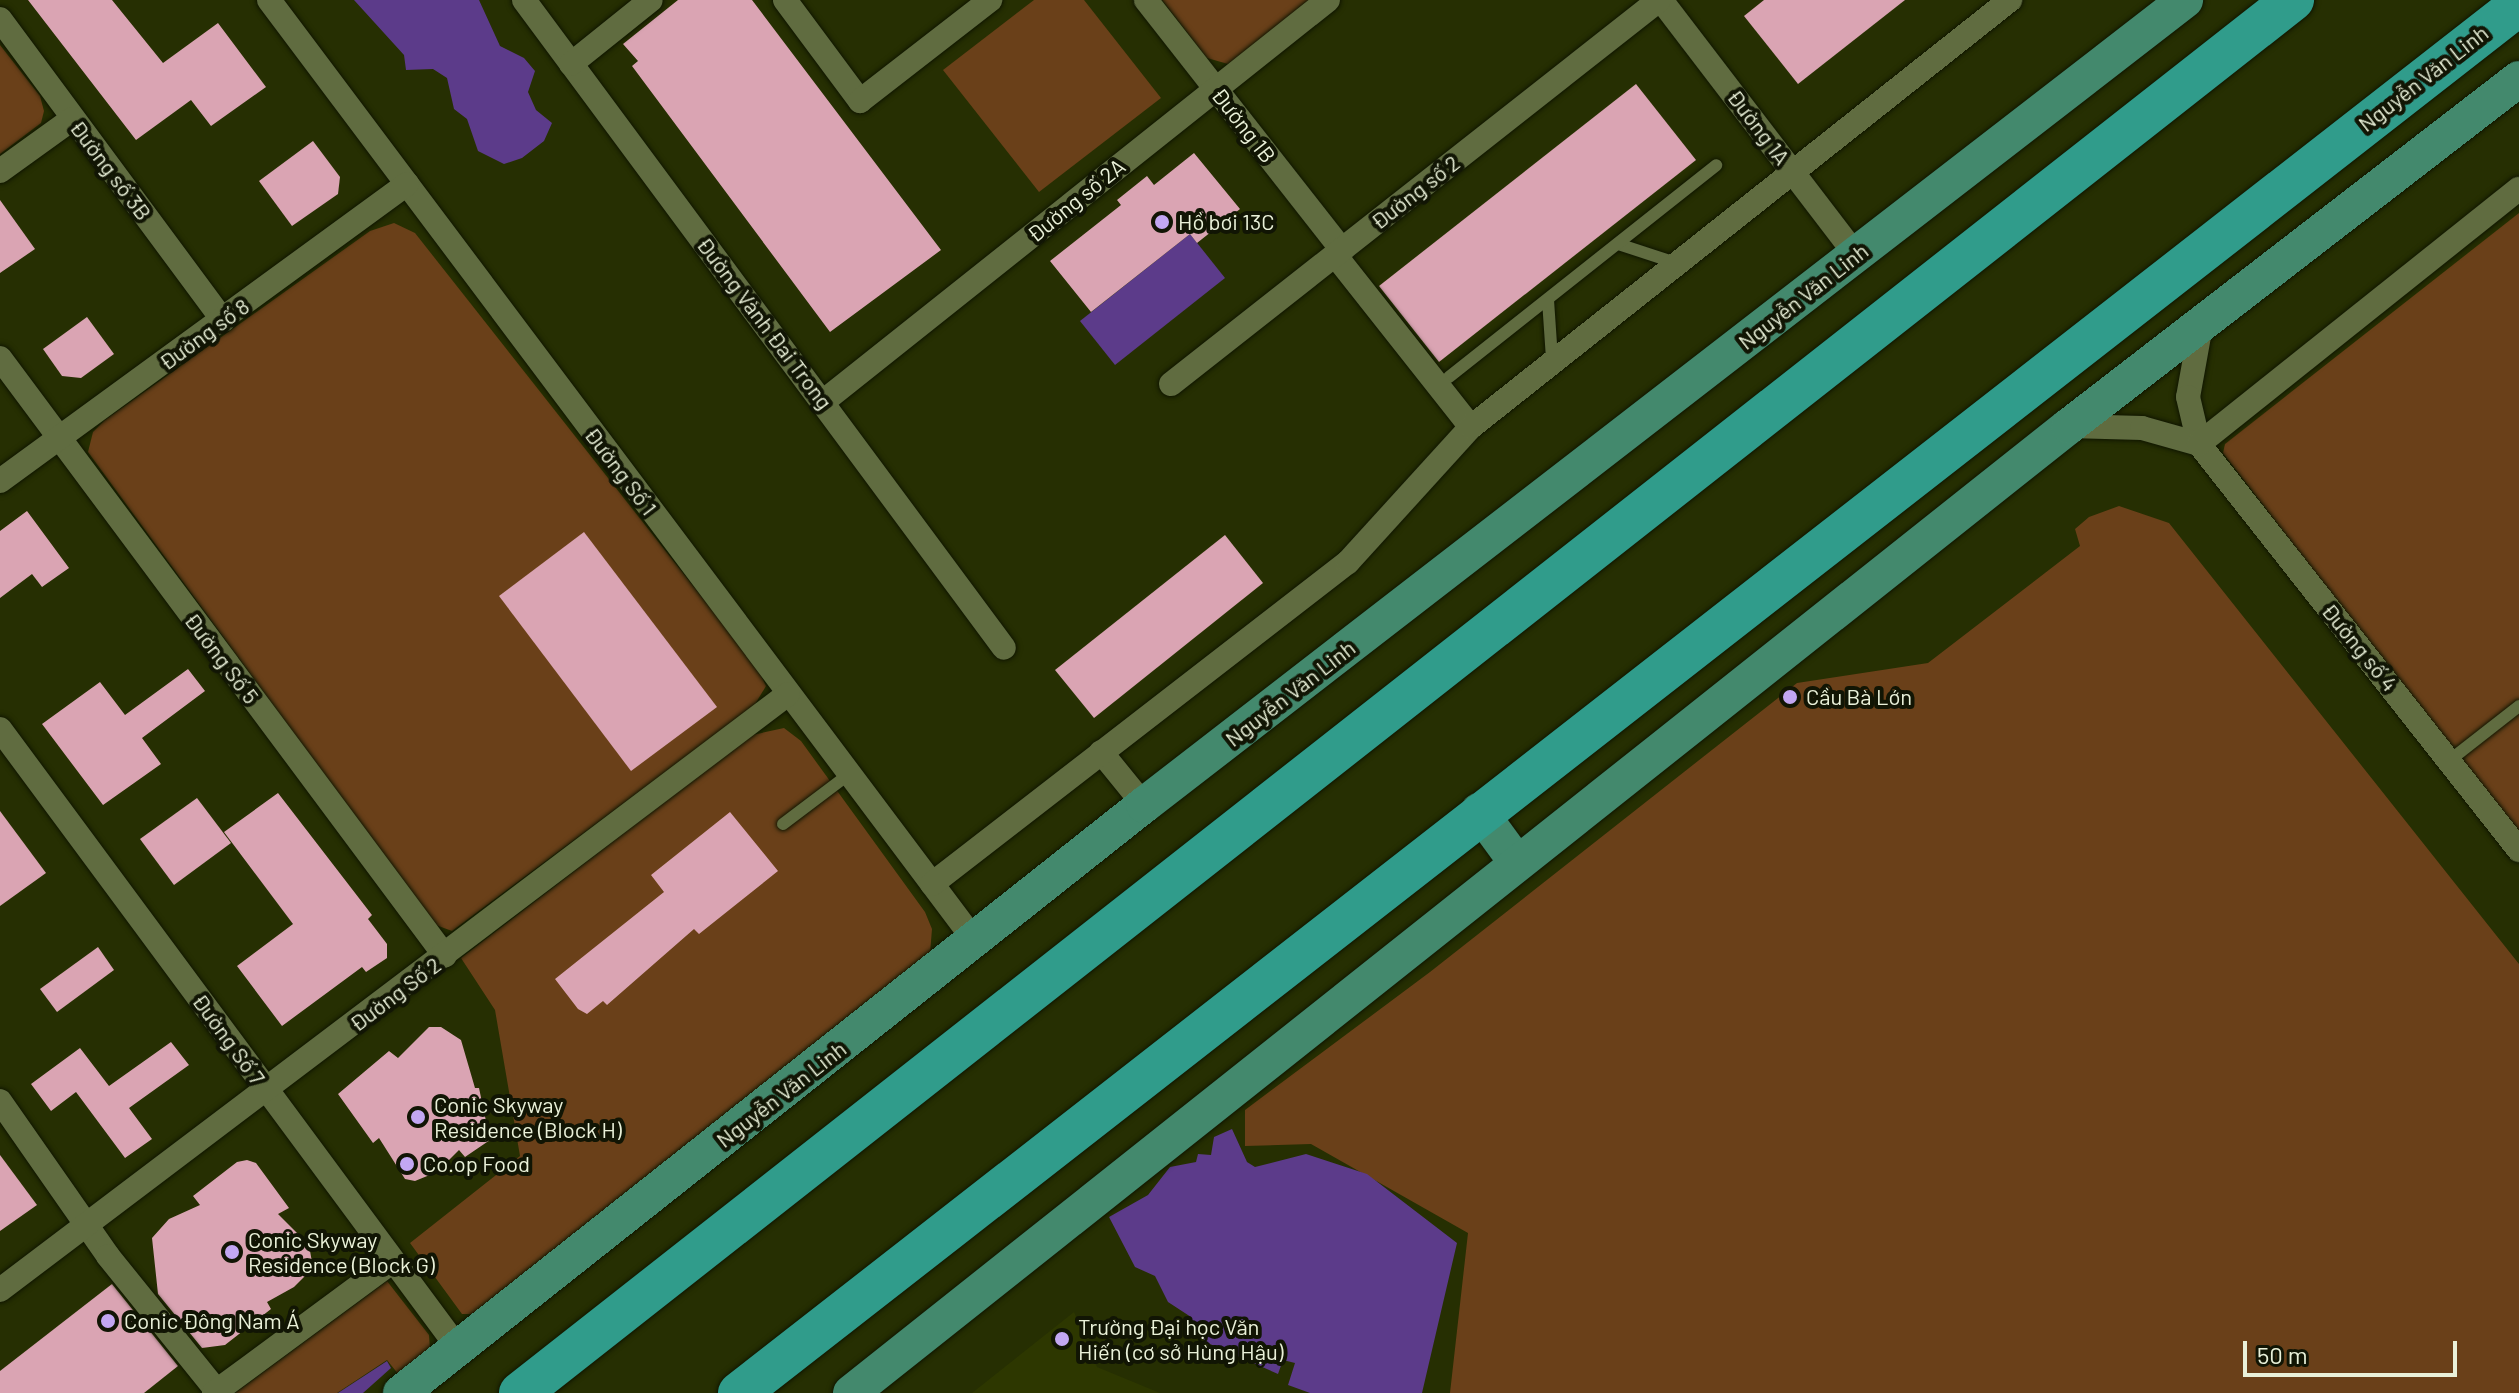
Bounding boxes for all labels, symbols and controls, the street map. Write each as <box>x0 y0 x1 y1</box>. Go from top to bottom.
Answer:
street label: Nguyễn Văn Linh <box>2353 19 2493 137</box>
street label: Đường 1B <box>1207 82 1281 168</box>
street label: Đường 1A <box>1722 84 1796 170</box>
street label: Đường số 3B <box>65 115 157 225</box>
street label: Đường số 2 <box>1366 149 1464 235</box>
street label: Đường số 2A <box>1022 153 1130 247</box>
place label: Hồ bơi 13C <box>1178 209 1275 235</box>
marker: Hồ bơi 13C <box>1153 213 1171 231</box>
street label: Đường Vành Đai Trong <box>692 232 838 414</box>
street label: Nguyễn Văn Linh <box>1733 237 1873 355</box>
street label: Đường số 8 <box>154 293 254 375</box>
street label: Đường Số 1 <box>579 422 663 520</box>
street label: Đường số 4 <box>2317 598 2403 696</box>
street label: Đường Số 5 <box>179 607 265 709</box>
street label: Nguyễn Văn Linh <box>1220 634 1360 752</box>
place label: Cầu Bà Lớn <box>1806 684 1912 710</box>
marker: Cầu Bà Lớn <box>1781 688 1799 706</box>
street label: Đường Số 2 <box>344 951 446 1037</box>
street label: Đường Số 7 <box>187 988 271 1090</box>
street label: Nguyễn Văn Linh <box>711 1035 851 1153</box>
place label: Conic Skyway Residence (Block H) <box>434 1091 622 1142</box>
marker: Conic Skyway Residence (Block H) <box>409 1108 427 1126</box>
place label: Co.op Food <box>423 1151 530 1177</box>
marker: Co.op Food <box>398 1155 416 1173</box>
place label: Conic Skyway Residence (Block G) <box>248 1226 435 1278</box>
marker: Conic Skyway Residence (Block G) <box>223 1243 241 1261</box>
place label: Conic Đông Nam Á <box>124 1308 300 1334</box>
marker: Conic Đông Nam Á <box>99 1312 117 1330</box>
place label: Trường Đại học Văn Hiến (cơ sở Hùng Hậu) <box>1078 1313 1283 1364</box>
scale bar <box>2247 1325 2461 1375</box>
marker: Trường Đại học Văn Hiến (cơ sở Hùng Hậu) <box>1053 1330 1071 1348</box>
text: 50 m <box>2257 1340 2308 1369</box>

